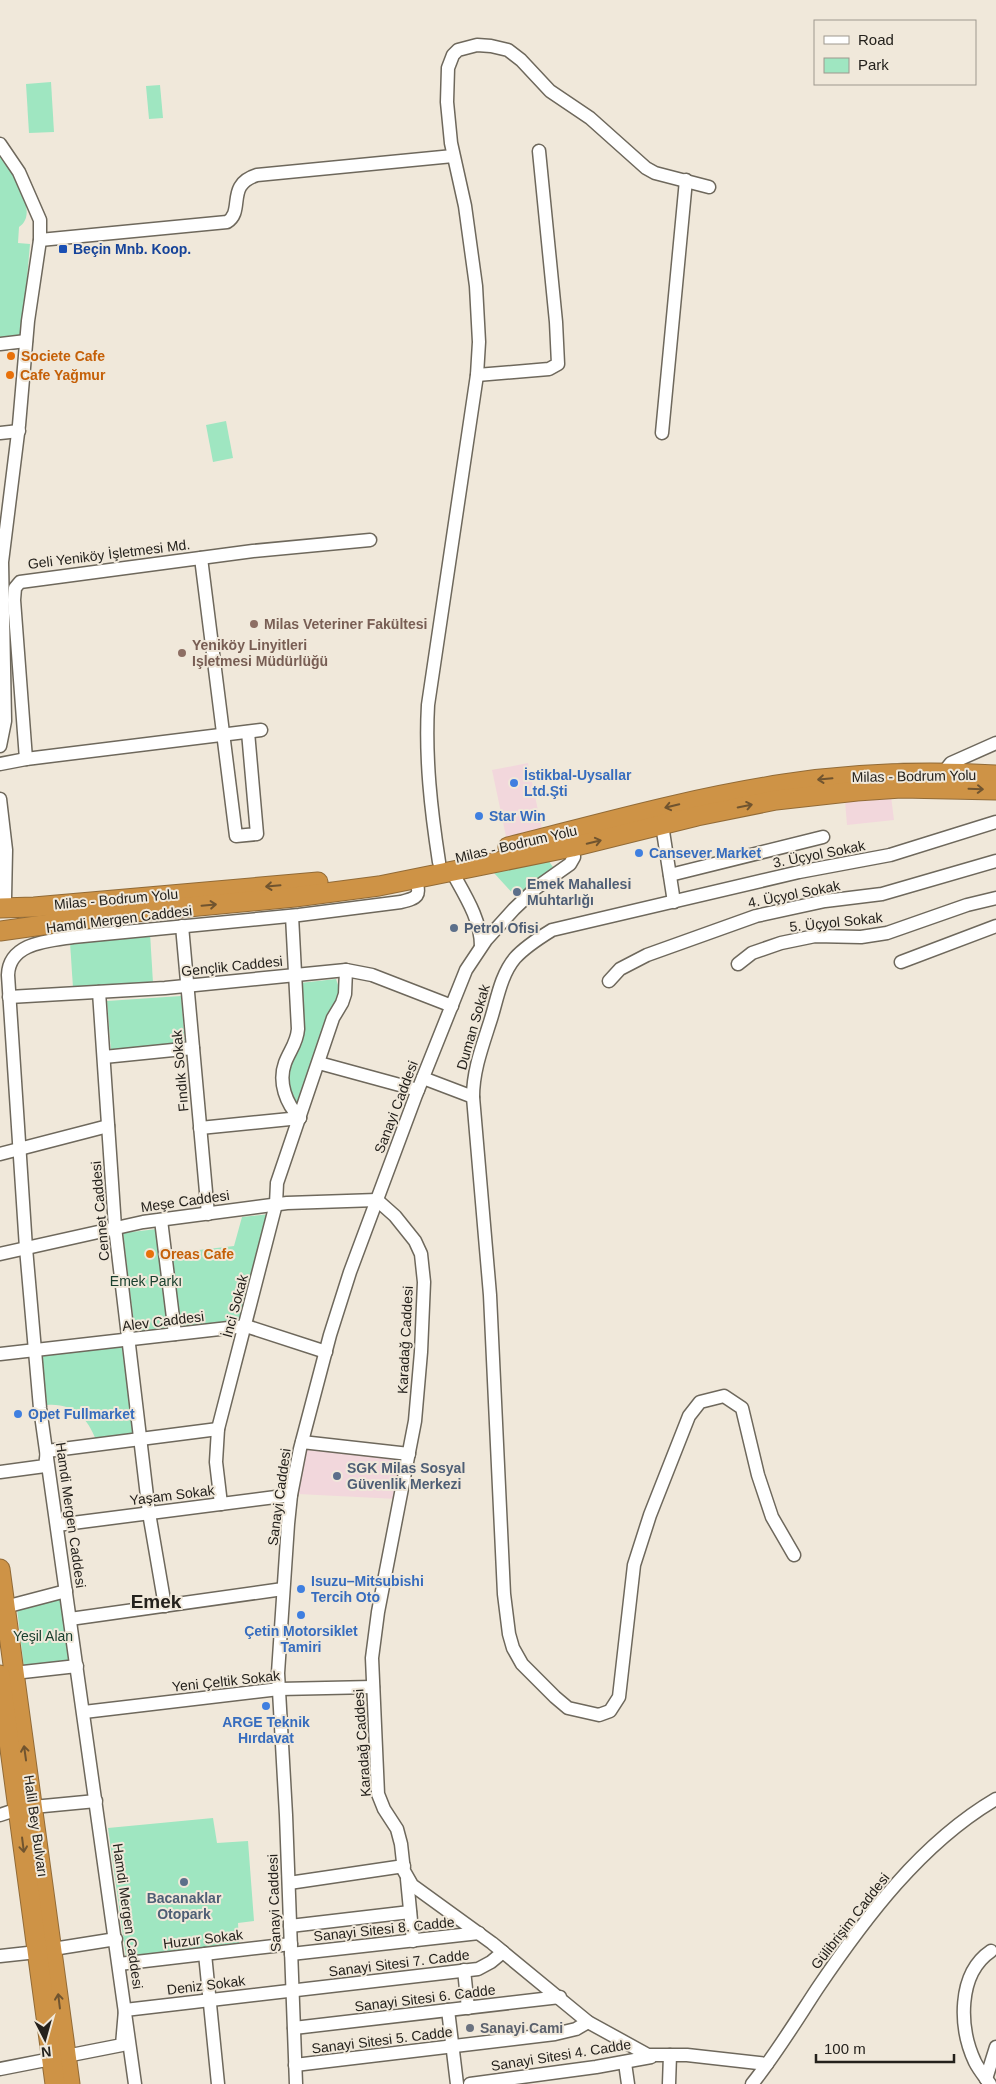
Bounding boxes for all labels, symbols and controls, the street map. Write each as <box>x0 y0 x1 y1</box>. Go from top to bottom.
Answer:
legend <box>814 20 976 85</box>
text: Road <box>858 31 894 48</box>
text: Park <box>858 56 889 73</box>
place label: Beçin Mnb. Koop. <box>73 241 191 257</box>
marker: Beçin Mnb. Koop. <box>57 243 69 255</box>
place label: Societe Cafe <box>21 348 105 364</box>
marker: Societe Cafe <box>5 350 17 362</box>
place label: Cafe Yağmur <box>20 367 106 383</box>
marker: Cafe Yağmur <box>4 369 16 381</box>
street label: Geli Yeniköy İşletmesi Md. <box>27 535 191 572</box>
place label: Milas Veteriner Fakültesi <box>264 616 427 632</box>
marker: Milas Veteriner Fakültesi <box>248 618 260 630</box>
place label: Yeniköy Linyitleri Işletmesi Müdürlüğü <box>192 637 328 669</box>
marker: Yeniköy Linyitleri Işletmesi Müdürlüğü <box>176 647 188 659</box>
place label: İstikbal-Uysallar Ltd.Şti <box>524 767 632 799</box>
street label: Milas - Bodrum Yolu <box>852 767 976 785</box>
one-way arrow <box>817 774 833 784</box>
marker: İstikbal-Uysallar Ltd.Şti <box>508 777 520 789</box>
one-way arrow <box>968 784 984 794</box>
one-way arrow <box>736 801 752 810</box>
one-way arrow <box>665 802 681 811</box>
place label: Star Win <box>489 808 546 824</box>
marker: Star Win <box>473 810 485 822</box>
street label: Milas - Bodrum Yolu <box>454 822 578 866</box>
street label: 3. Üçyol Sokak <box>771 836 867 871</box>
one-way arrow <box>585 837 601 846</box>
place label: Cansever Market <box>649 845 761 861</box>
marker: Cansever Market <box>633 847 645 859</box>
place label: Emek Mahallesi Muhtarlığı <box>527 876 631 908</box>
street label: 4. Üçyol Sokak <box>746 876 842 911</box>
one-way arrow <box>266 881 282 891</box>
street label: Milas - Bodrum Yolu <box>53 886 179 912</box>
marker: Emek Mahallesi Muhtarlığı <box>511 886 523 898</box>
one-way arrow <box>201 900 217 910</box>
street label: Hamdi Mergen Caddesi <box>45 902 193 936</box>
street label: 5. Üçyol Sokak <box>789 908 884 935</box>
place label: Petrol Ofisi <box>464 920 539 936</box>
marker: Petrol Ofisi <box>448 922 460 934</box>
street label: Gençlik Caddesi <box>180 953 284 979</box>
street label: Duman Sokak <box>453 982 493 1071</box>
street label: Fındık Sokak <box>168 1029 192 1112</box>
street label: Sanayi Caddesi <box>371 1058 421 1156</box>
street label: Cennet Caddesi <box>88 1160 112 1262</box>
street label: Meşe Caddesi <box>140 1187 230 1215</box>
place label: Oreas Cafe <box>160 1246 234 1262</box>
marker: Oreas Cafe <box>144 1248 156 1260</box>
street label: İnci Sokak <box>218 1272 251 1339</box>
park label: Emek Parkı <box>110 1273 182 1289</box>
street label: Karadağ Caddesi <box>394 1286 416 1394</box>
street label: Alev Caddesi <box>121 1308 205 1334</box>
place label: Opet Fullmarket <box>28 1406 135 1422</box>
marker: Opet Fullmarket <box>12 1408 24 1420</box>
street label: Hamdi Mergen Caddesi <box>53 1441 89 1589</box>
street label: Sanayi Caddesi <box>264 1447 294 1547</box>
place label: SGK Milas Sosyal Güvenlik Merkezi <box>347 1460 465 1492</box>
marker: SGK Milas Sosyal Güvenlik Merkezi <box>331 1470 343 1482</box>
street label: Yaşam Sokak <box>129 1482 216 1508</box>
place label: Isuzu–Mitsubishi Tercih Oto <box>311 1573 424 1605</box>
marker: Isuzu–Mitsubishi Tercih Oto <box>295 1583 307 1595</box>
district label: Emek <box>131 1591 182 1612</box>
marker: Çetin Motorsiklet Tamiri <box>295 1609 307 1621</box>
place label: Çetin Motorsiklet Tamiri <box>244 1623 358 1655</box>
park label: Yeşil Alan <box>13 1628 73 1644</box>
street label: Yeni Çeltik Sokak <box>171 1667 282 1695</box>
street label: Karadağ Caddesi <box>350 1688 374 1798</box>
marker: ARGE Teknik Hırdavat <box>260 1700 272 1712</box>
place label: ARGE Teknik Hırdavat <box>222 1714 310 1746</box>
one-way arrow <box>20 1746 30 1762</box>
street label: Halil Bey Bulvarı <box>21 1774 51 1878</box>
one-way arrow <box>18 1836 28 1852</box>
street label: Hamdi Mergen Caddesi <box>110 1842 146 1990</box>
street label: Sanayi Caddesi <box>264 1854 284 1952</box>
street label: Gülibrişim Caddesi <box>808 1870 892 1972</box>
marker: Bacanaklar Otopark <box>178 1876 190 1888</box>
place label: Bacanaklar Otopark <box>147 1890 222 1922</box>
street label: Sanayi Sitesi 8. Cadde <box>313 1914 455 1944</box>
street label: Huzur Sokak <box>162 1926 245 1952</box>
street label: Sanayi Sitesi 7. Cadde <box>328 1946 470 1980</box>
street label: Deniz Sokak <box>166 1972 247 1998</box>
street label: Sanayi Sitesi 6. Cadde <box>354 1981 496 2015</box>
one-way arrow <box>54 1993 64 2009</box>
north arrow <box>20 2014 70 2064</box>
place label: Sanayi Cami <box>480 2020 563 2036</box>
marker: Sanayi Cami <box>464 2022 476 2034</box>
street label: Sanayi Sitesi 5. Cadde <box>311 2023 453 2057</box>
scale bar <box>816 2032 954 2064</box>
street label: Sanayi Sitesi 4. Cadde <box>490 2036 632 2074</box>
text: 100 m <box>824 2040 866 2057</box>
text: N <box>40 2043 52 2060</box>

